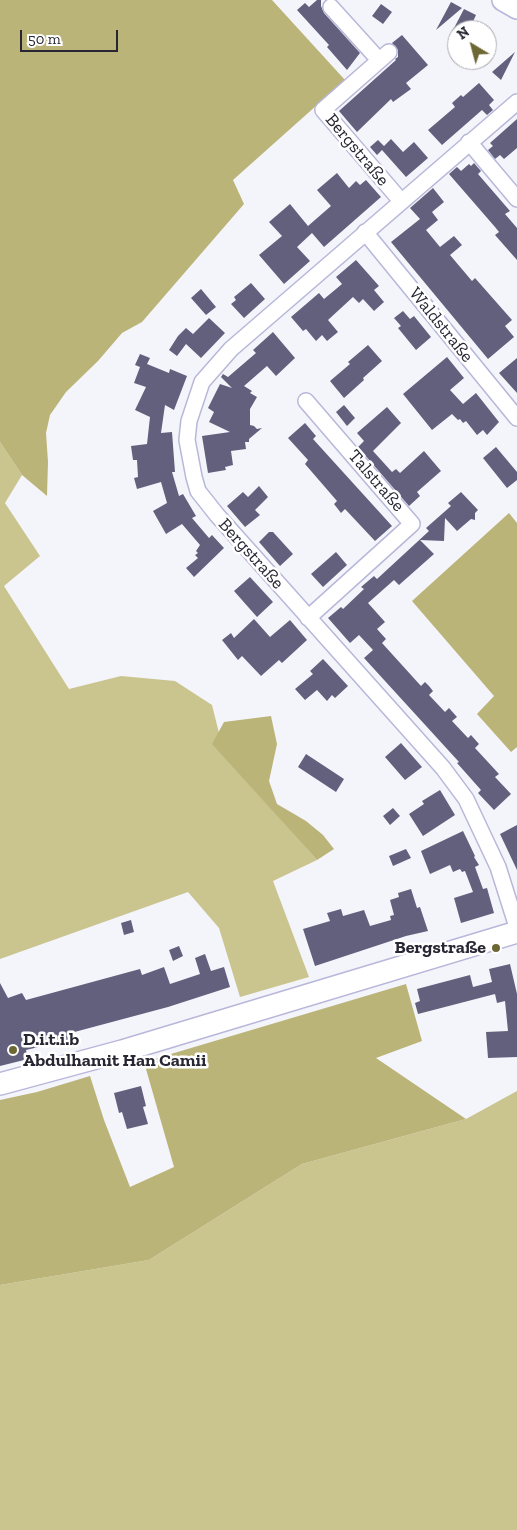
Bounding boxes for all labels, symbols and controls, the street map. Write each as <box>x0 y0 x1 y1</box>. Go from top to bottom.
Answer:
scale bar <box>22 20 120 52</box>
north arrow <box>447 20 497 70</box>
text: N <box>454 23 473 43</box>
text: 50 m <box>28 30 61 48</box>
street label: Bergstraße <box>321 109 393 191</box>
street label: Waldstraße <box>404 283 478 367</box>
street label: Talstraße <box>343 446 409 516</box>
street label: Bergstraße <box>214 514 288 594</box>
place label: Bergstraße <box>394 937 486 959</box>
marker: Bergstraße <box>490 942 502 954</box>
place label: D.i.t.i.b Abdulhamit Han Camii <box>23 1029 206 1072</box>
marker: D.i.t.i.b Abdulhamit Han Camii <box>7 1044 19 1056</box>

